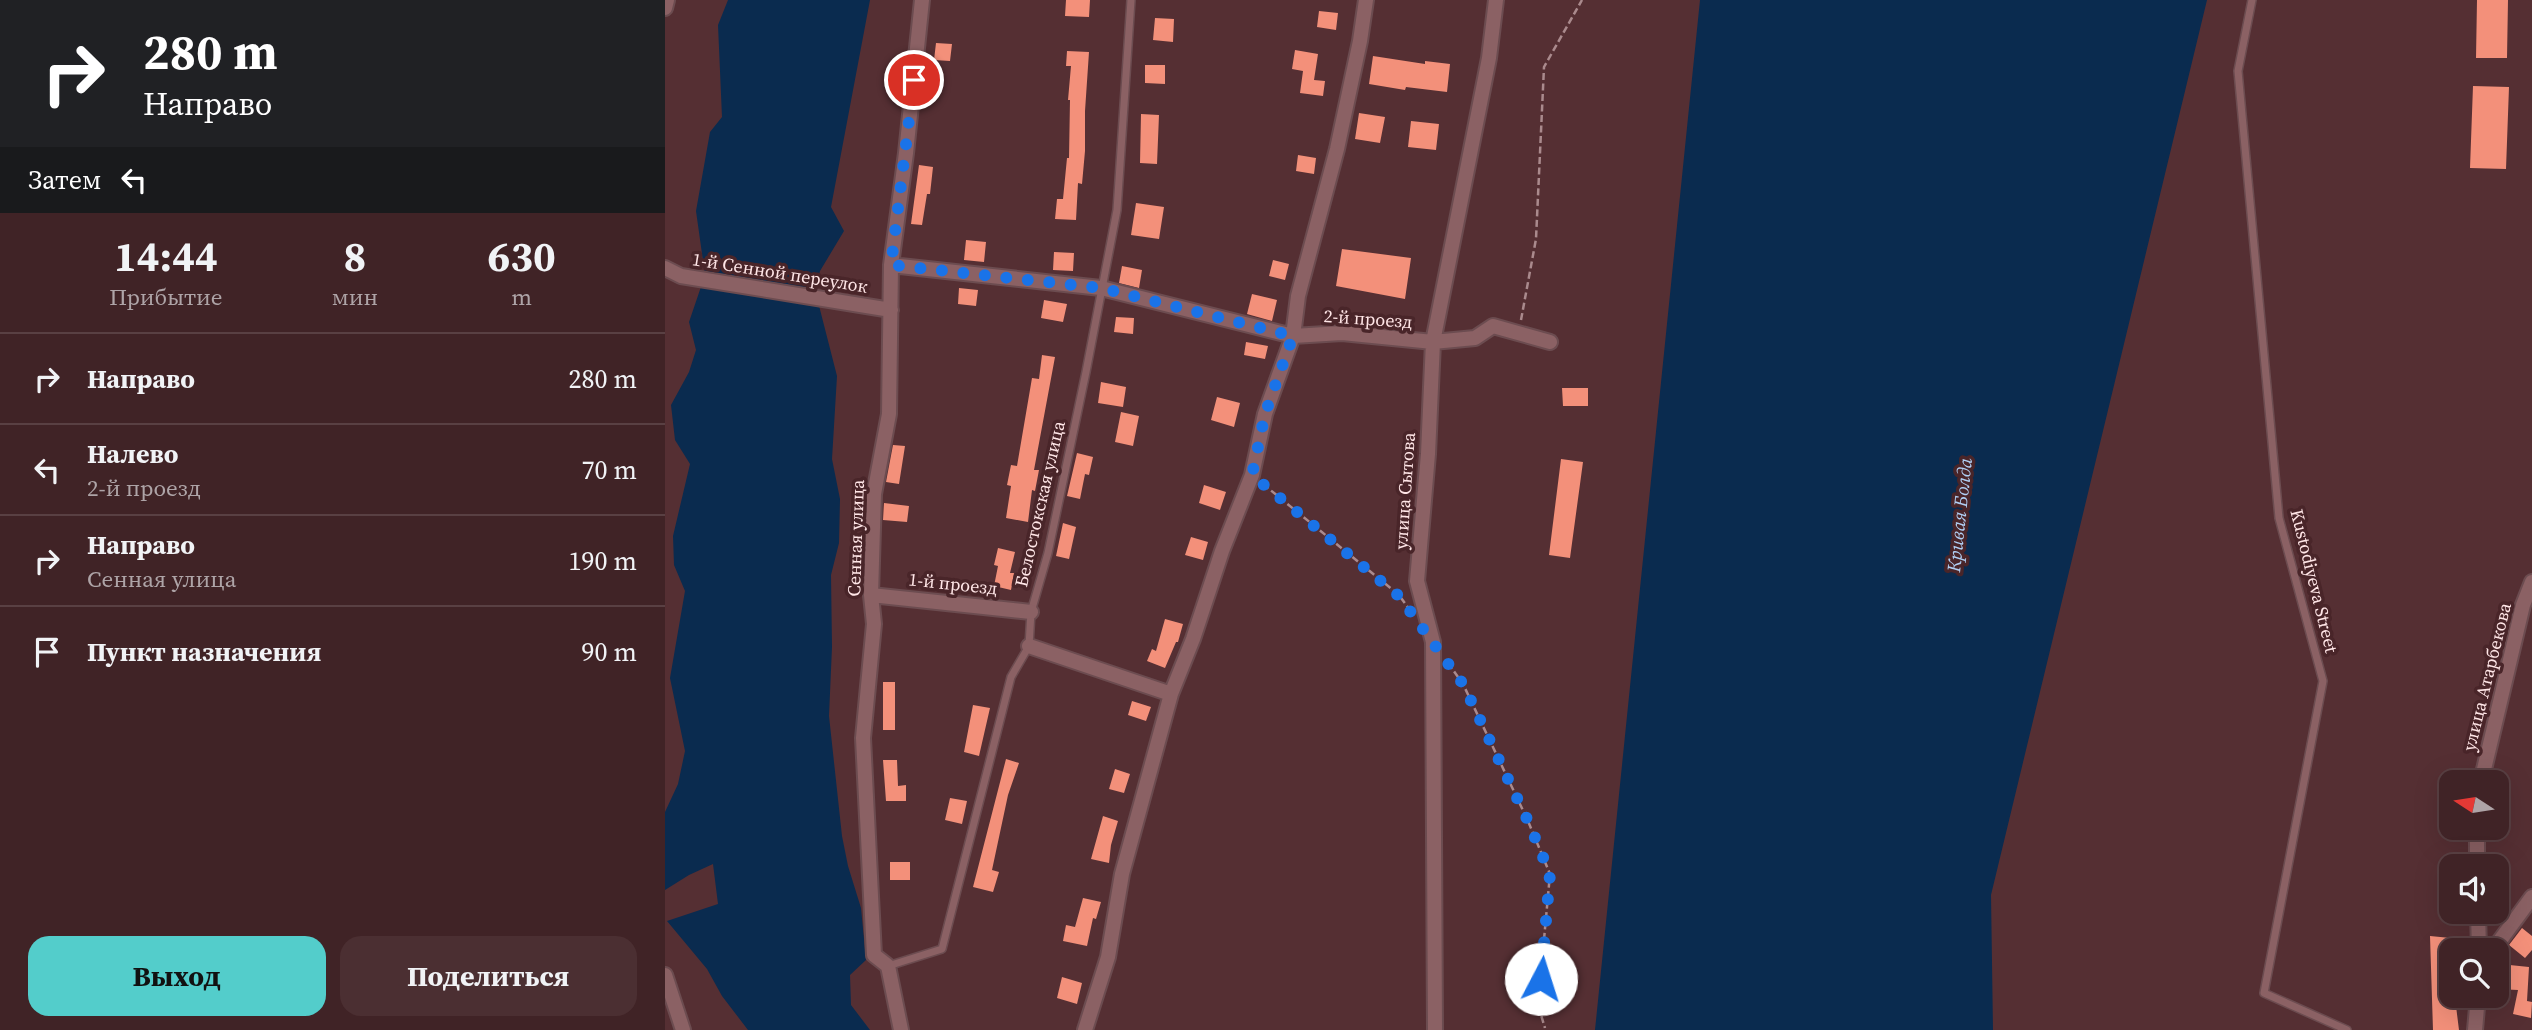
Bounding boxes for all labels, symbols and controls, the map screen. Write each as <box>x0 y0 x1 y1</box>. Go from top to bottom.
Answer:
text: 280 m <box>143 18 278 85</box>
icon: right <box>28 28 119 119</box>
pin <box>884 50 944 110</box>
icon: arrive <box>895 61 933 99</box>
text: Направо <box>143 82 272 126</box>
icon: left <box>115 161 153 199</box>
text: Затем <box>28 162 101 198</box>
text: 14:44 <box>114 227 218 285</box>
text: 8 <box>344 227 366 285</box>
text: 630 <box>487 227 556 285</box>
street label: 1-й Сенной переулок <box>691 246 870 299</box>
text: Прибытие <box>109 281 222 313</box>
text: мин <box>332 281 378 313</box>
text: m <box>511 281 532 313</box>
street label: 2-й проезд <box>1323 303 1413 334</box>
icon: right <box>28 360 66 398</box>
text: Направо <box>87 361 195 397</box>
text: 280 m <box>569 361 637 397</box>
street label: Белостокская улица <box>1008 418 1071 589</box>
street label: улица Сытова <box>1388 431 1421 550</box>
text: Налево <box>87 436 178 472</box>
icon: left <box>28 451 66 489</box>
text: 70 m <box>582 452 637 488</box>
water label: Кривая Болда <box>1940 456 1978 574</box>
text: 2-й проезд <box>87 472 201 504</box>
street label: Сенная улица <box>841 478 870 597</box>
street label: Kustodiyeva Street <box>2285 506 2344 656</box>
text: Направо <box>87 527 195 563</box>
icon: right <box>28 542 66 580</box>
text: 190 m <box>569 543 637 579</box>
text: Сенная улица <box>87 563 236 595</box>
street label: 1-й проезд <box>907 566 999 601</box>
street label: улица Атарбекова <box>2456 599 2517 754</box>
icon: arrive <box>28 633 66 671</box>
text: Пункт назначения <box>87 634 321 670</box>
text: 90 m <box>582 634 637 670</box>
north arrow <box>2439 770 2509 840</box>
map controls <box>2439 770 2509 1008</box>
button: sound <box>2439 854 2509 924</box>
button: Выход <box>28 936 326 1016</box>
button: Поделиться <box>340 936 637 1016</box>
button: search <box>2439 938 2509 1008</box>
position arrow <box>1504 942 1578 1016</box>

